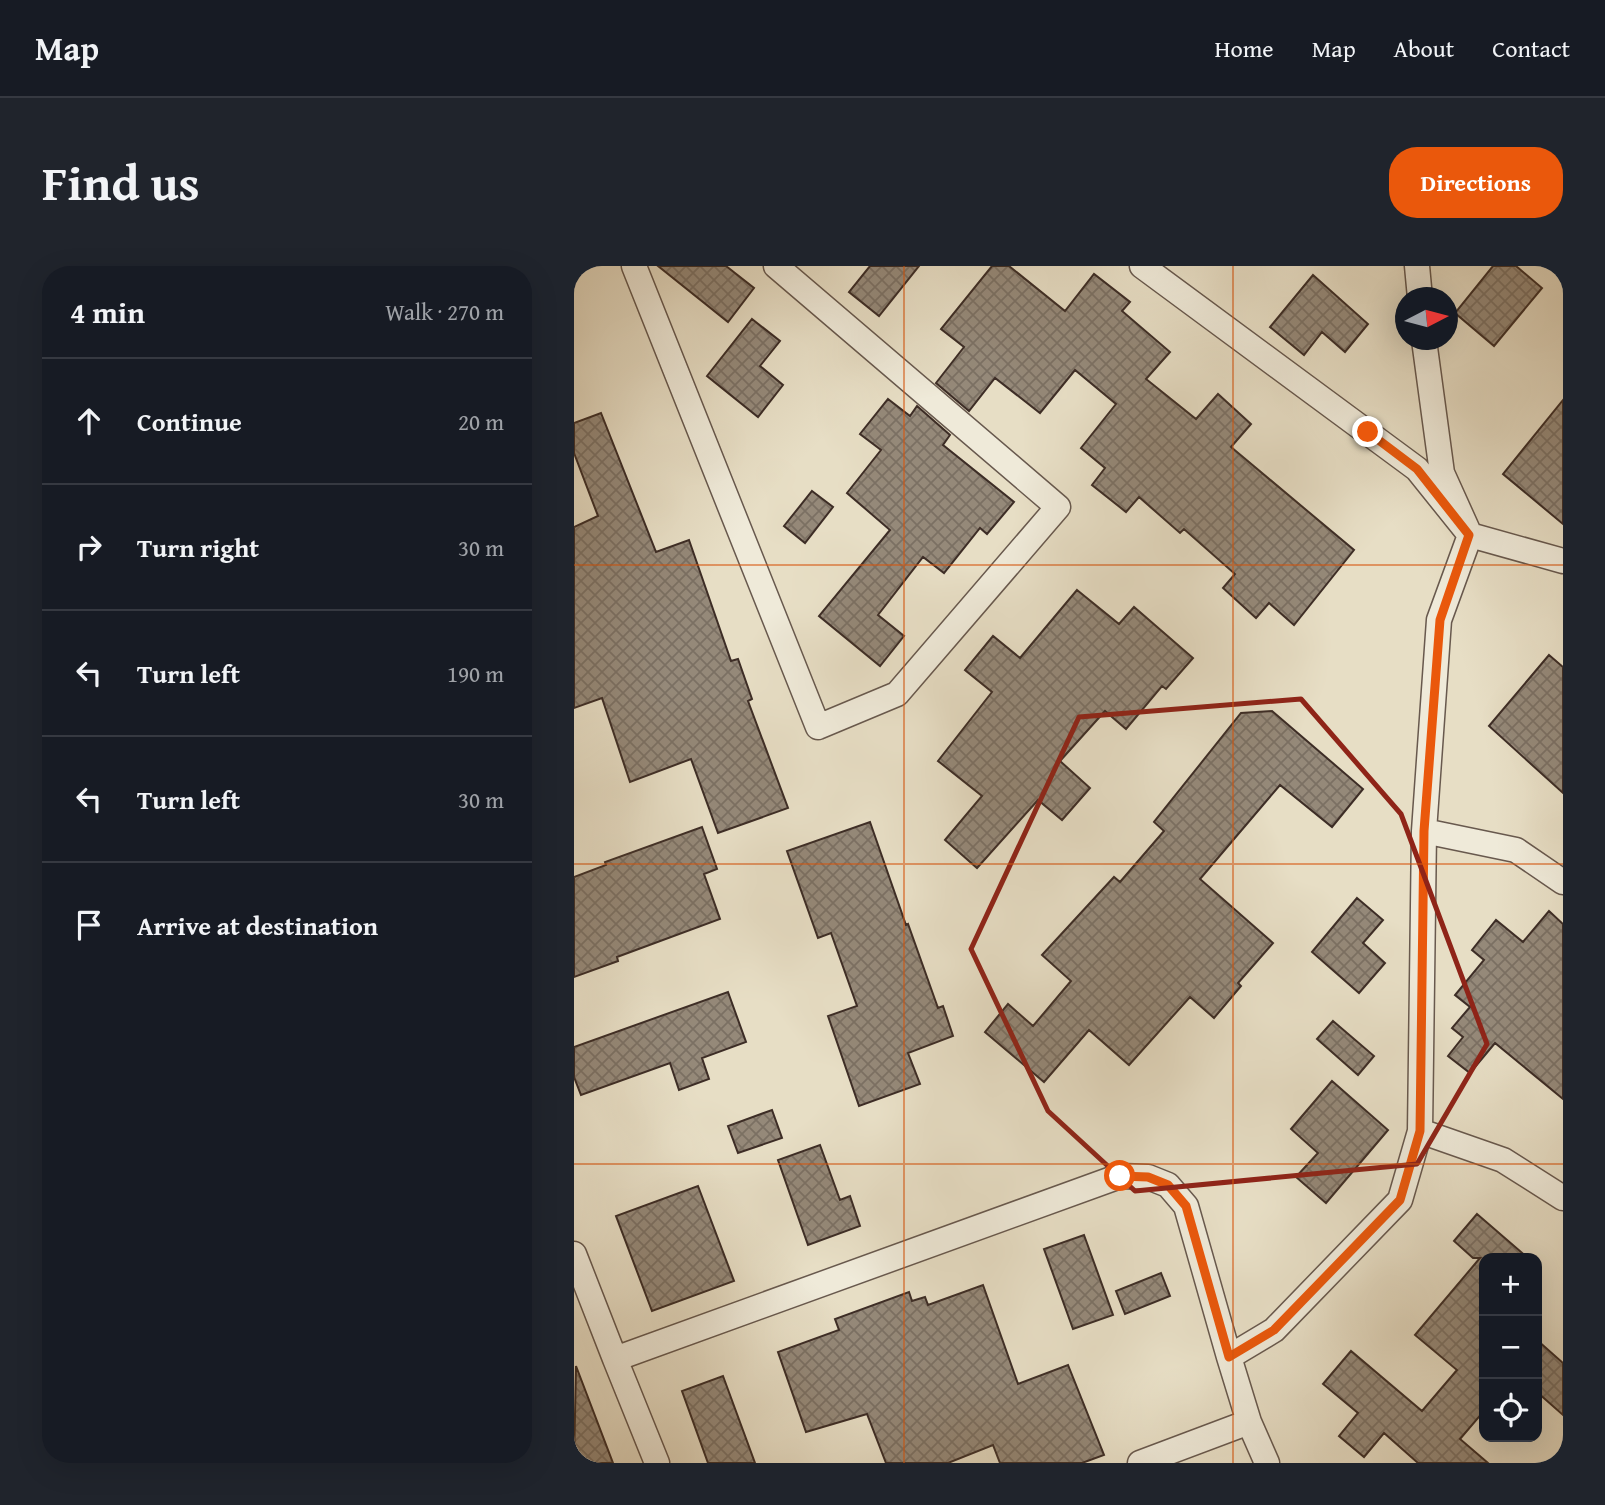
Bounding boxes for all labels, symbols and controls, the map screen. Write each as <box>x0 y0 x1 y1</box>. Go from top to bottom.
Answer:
text: Map <box>35 24 99 72</box>
text: Home <box>1215 31 1274 66</box>
text: Map <box>1312 31 1356 66</box>
text: About <box>1394 31 1454 66</box>
text: Contact <box>1492 31 1570 66</box>
text: Find us <box>42 146 200 218</box>
button: Directions <box>1389 147 1563 218</box>
north arrow <box>1395 287 1458 350</box>
text: 4 min <box>70 290 145 334</box>
text: Walk · 270 m <box>385 295 504 328</box>
icon: ahead <box>70 402 108 440</box>
text: Continue <box>137 402 242 441</box>
text: 20 m <box>458 405 504 438</box>
route end <box>1352 416 1383 447</box>
icon: right <box>70 528 108 566</box>
text: Turn right <box>137 528 259 567</box>
text: 30 m <box>458 531 504 564</box>
icon: left <box>70 654 108 692</box>
text: Turn left <box>137 654 240 693</box>
text: 190 m <box>447 657 504 690</box>
icon: left <box>70 780 108 818</box>
text: Turn left <box>137 780 240 819</box>
text: 30 m <box>458 783 504 816</box>
icon: arrive <box>70 906 108 944</box>
text: Arrive at destination <box>137 906 378 945</box>
route start <box>1104 1160 1135 1191</box>
map controls <box>1479 1253 1542 1442</box>
button: + <box>1479 1253 1542 1316</box>
button: − <box>1479 1316 1542 1379</box>
button: locate <box>1479 1379 1542 1442</box>

